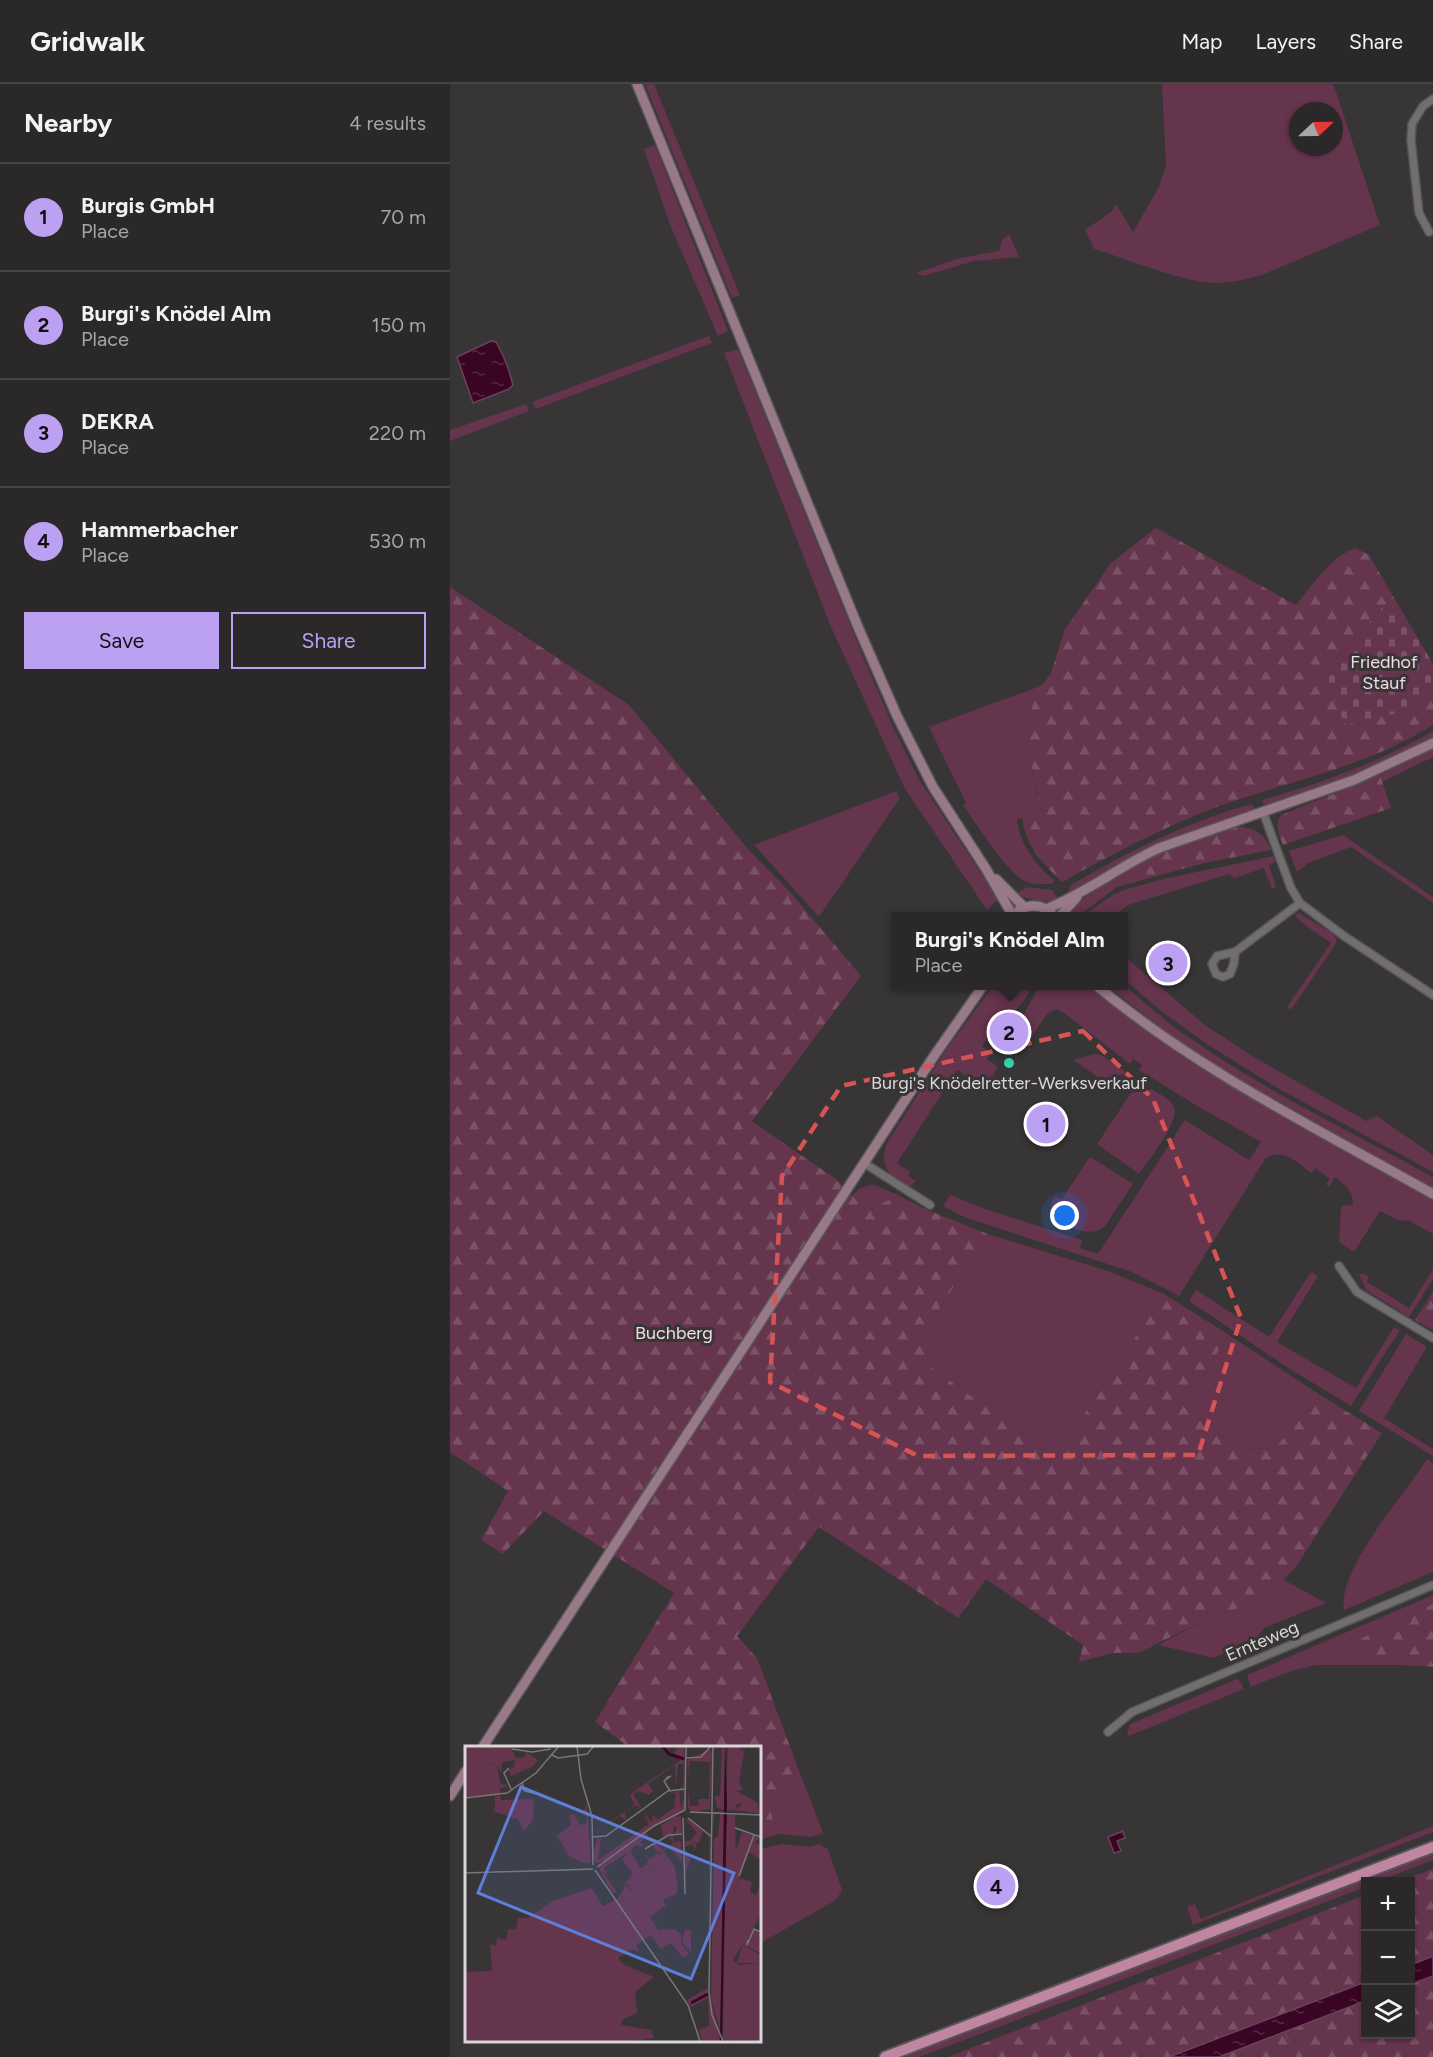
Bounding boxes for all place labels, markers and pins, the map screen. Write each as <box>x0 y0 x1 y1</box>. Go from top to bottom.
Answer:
pin: 3 <box>1148 940 1188 986</box>
pin: 2 <box>990 1010 1028 1054</box>
marker: Burgi's Knödelretter-Werksverkauf <box>1002 1056 1016 1070</box>
place label: Burgi's Knödelretter-Werksverkauf <box>871 1072 1147 1094</box>
pin: 1 <box>1026 1102 1066 1146</box>
pin: 4 <box>976 1864 1016 1908</box>

